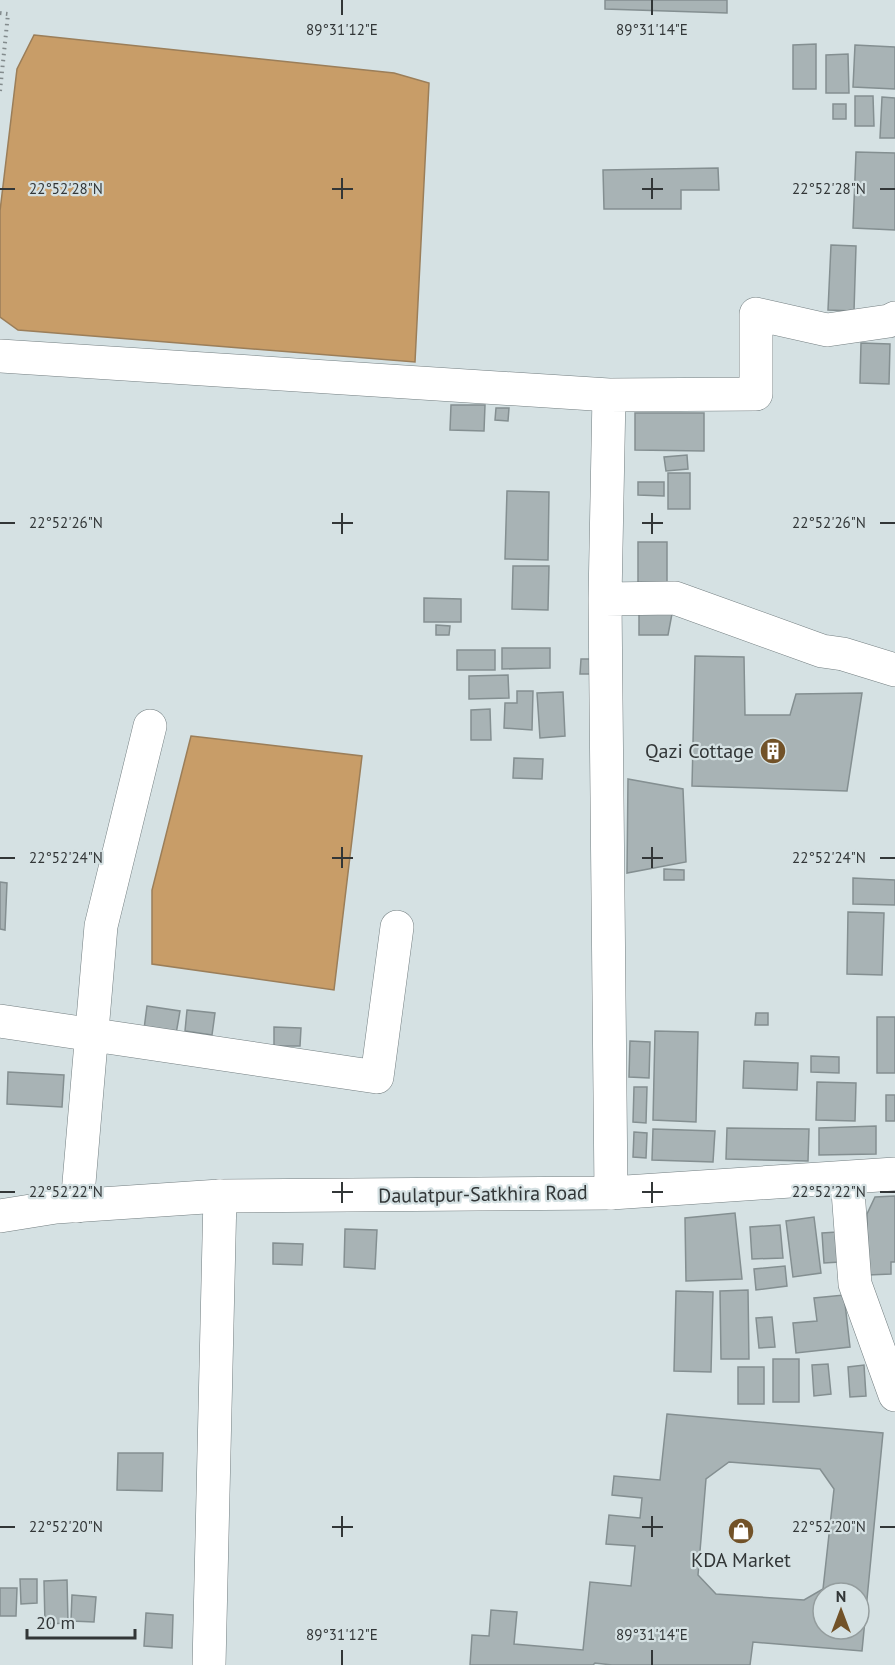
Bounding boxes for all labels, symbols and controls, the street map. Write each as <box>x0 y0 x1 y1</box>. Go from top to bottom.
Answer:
text: 89°31'12"E <box>306 20 378 39</box>
text: 89°31'14"E <box>616 20 688 39</box>
text: 22°52'28"N <box>29 179 103 198</box>
text: 22°52'28"N <box>792 179 866 198</box>
text: 22°52'26"N <box>29 513 103 532</box>
text: 22°52'26"N <box>792 513 866 532</box>
building icon: Qazi Cottage <box>758 736 788 766</box>
place label: Qazi Cottage <box>645 738 754 764</box>
text: 22°52'24"N <box>29 848 103 867</box>
text: 22°52'24"N <box>792 848 866 867</box>
street label: Daulatpur-Satkhira Road <box>378 1179 588 1209</box>
text: 22°52'22"N <box>29 1182 103 1201</box>
text: 22°52'22"N <box>792 1182 866 1201</box>
shop icon: KDA Market <box>726 1516 756 1546</box>
text: 22°52'20"N <box>29 1517 103 1536</box>
text: 22°52'20"N <box>792 1517 866 1536</box>
place label: KDA Market <box>691 1547 791 1573</box>
north arrow <box>811 1581 871 1641</box>
text: N <box>836 1586 846 1606</box>
scale bar <box>27 1602 135 1640</box>
text: 20 m <box>36 1611 75 1634</box>
text: 89°31'12"E <box>306 1625 378 1644</box>
text: 89°31'14"E <box>616 1625 688 1644</box>

